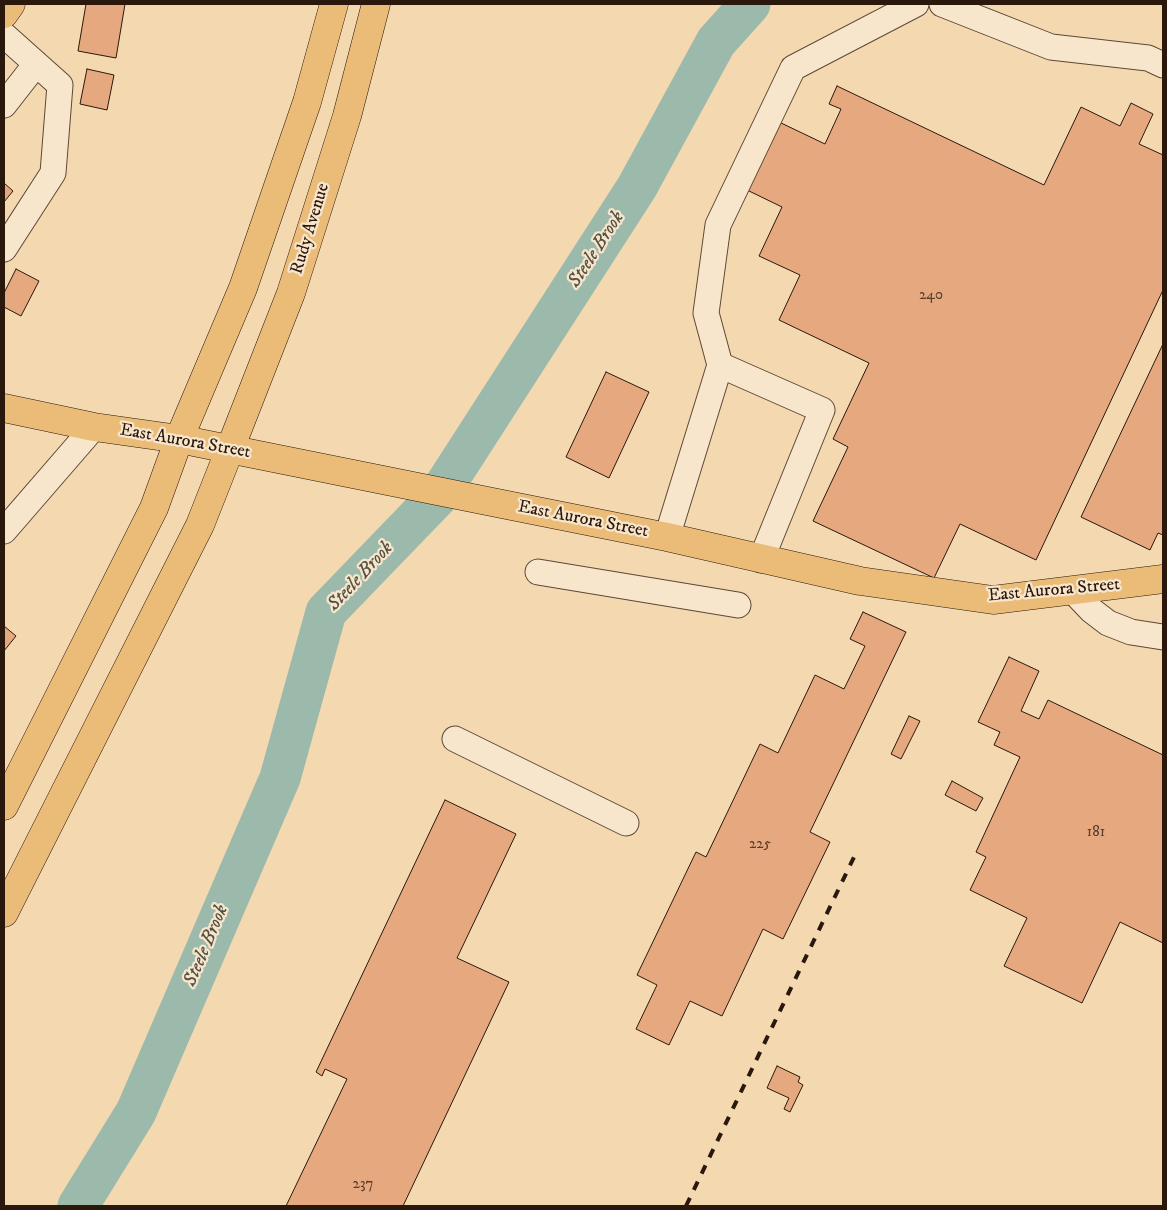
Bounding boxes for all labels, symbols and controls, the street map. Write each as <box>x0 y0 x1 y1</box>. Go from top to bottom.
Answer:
street label: Rudy Avenue <box>287 181 335 277</box>
water label: Steele Brook <box>564 208 630 292</box>
house number: 240 <box>919 287 943 305</box>
street label: East Aurora Street <box>118 420 252 464</box>
street label: East Aurora Street <box>516 497 650 543</box>
water label: Steele Brook <box>323 538 399 616</box>
street label: East Aurora Street <box>987 574 1121 608</box>
house number: 181 <box>1087 824 1105 842</box>
house number: 225 <box>749 836 771 854</box>
water label: Steele Brook <box>180 902 234 990</box>
house number: 237 <box>353 1176 373 1194</box>

